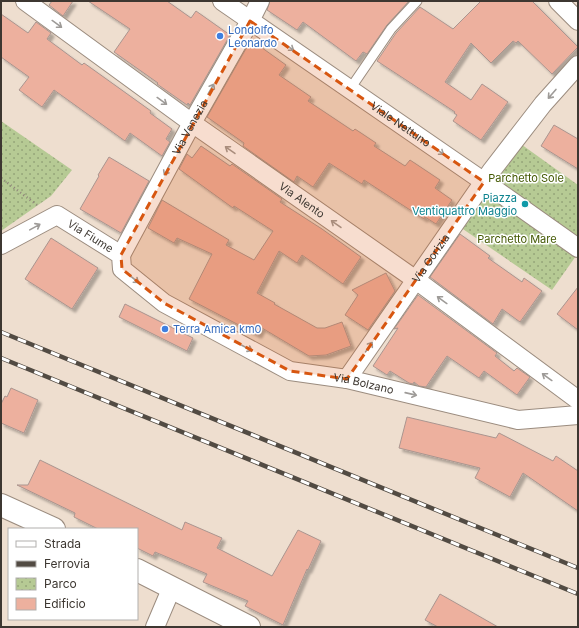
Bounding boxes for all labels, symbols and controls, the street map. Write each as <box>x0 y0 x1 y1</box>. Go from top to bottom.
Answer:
one-way arrow <box>51 20 62 28</box>
place label: Londolfo Leonardo <box>228 23 278 50</box>
marker: Londolfo Leonardo <box>215 31 225 41</box>
one-way arrow <box>283 43 294 51</box>
one-way arrow <box>208 84 216 96</box>
one-way arrow <box>548 89 557 99</box>
one-way arrow <box>156 97 167 105</box>
street label: Via Venezia <box>169 97 211 157</box>
street label: Viale Nettuno <box>368 99 434 150</box>
one-way arrow <box>224 146 235 154</box>
one-way arrow <box>434 147 445 155</box>
one-way arrow <box>162 164 170 176</box>
park label: Parchetto Sole <box>488 171 564 185</box>
street label: Via Alento <box>276 179 328 221</box>
place label: Piazza Ventiquattro Maggio <box>412 191 517 218</box>
marker: Piazza Ventiquattro Maggio <box>520 199 530 209</box>
street label: Via Fiume <box>65 216 116 255</box>
one-way arrow <box>331 220 342 228</box>
one-way arrow <box>29 222 41 230</box>
street label: Via Gorizia <box>409 231 453 285</box>
park label: Parchetto Mare <box>477 232 557 246</box>
one-way arrow <box>128 274 139 283</box>
one-way arrow <box>437 295 448 304</box>
place label: Terra Amica km0 <box>173 322 262 336</box>
marker: Terra Amica km0 <box>160 324 170 334</box>
one-way arrow <box>365 342 373 353</box>
one-way arrow <box>241 344 253 352</box>
street label: Via Bolzano <box>333 370 396 397</box>
one-way arrow <box>541 373 552 381</box>
one-way arrow <box>404 391 417 398</box>
legend <box>8 528 138 620</box>
text: Strada <box>44 536 81 551</box>
text: Ferrovia <box>44 556 90 571</box>
text: Parco <box>44 576 77 591</box>
text: Edificio <box>44 596 86 611</box>

